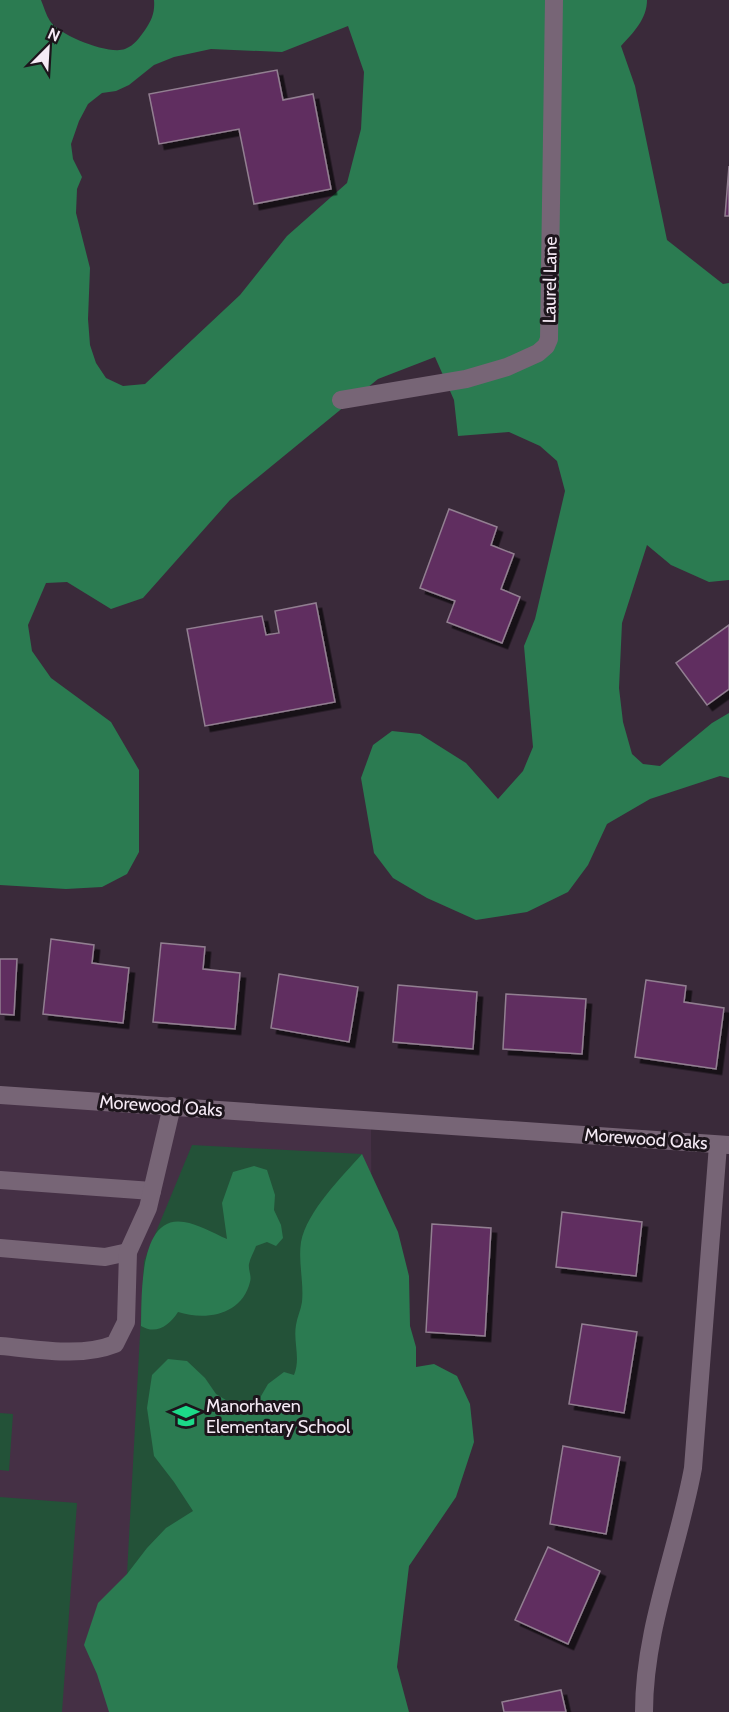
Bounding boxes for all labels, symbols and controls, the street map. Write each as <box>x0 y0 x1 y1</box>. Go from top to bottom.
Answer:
north arrow <box>18 18 78 78</box>
text: N <box>45 24 63 46</box>
street label: Laurel Lane <box>538 236 562 324</box>
street label: Morewood Oaks <box>99 1091 223 1121</box>
street label: Morewood Oaks <box>584 1124 708 1154</box>
place label: Manorhaven Elementary School <box>206 1395 351 1438</box>
school or university icon: Manorhaven Elementary School <box>171 1401 201 1431</box>

